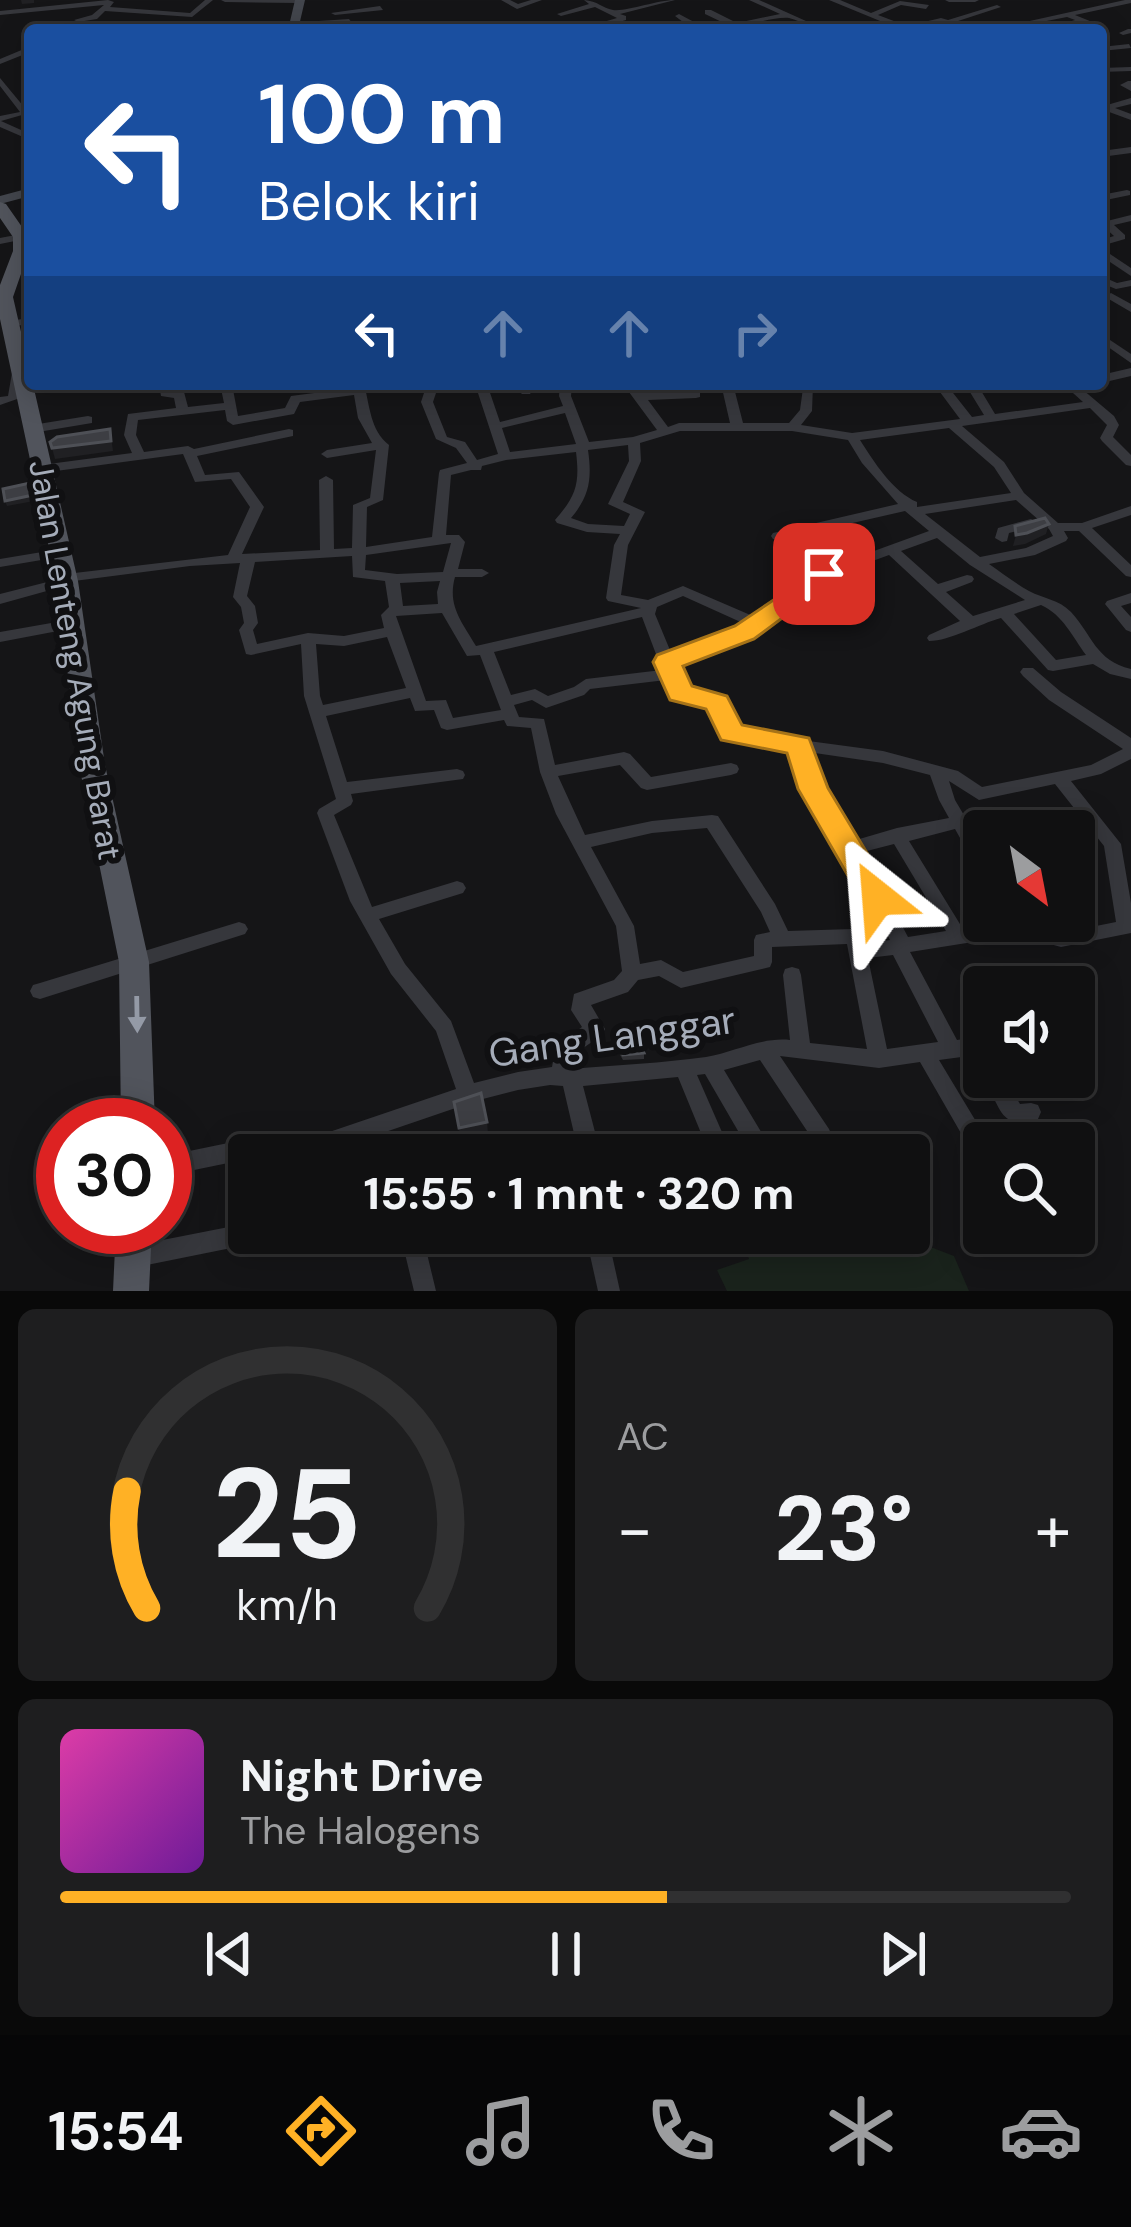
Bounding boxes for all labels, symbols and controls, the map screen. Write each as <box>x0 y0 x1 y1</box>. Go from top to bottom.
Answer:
text: 100 m <box>258 60 506 169</box>
icon: left <box>60 72 216 228</box>
text: Belok kiri <box>258 166 480 237</box>
icon: left <box>344 300 410 366</box>
icon: ahead <box>470 300 536 366</box>
icon: ahead <box>596 300 662 366</box>
icon: right <box>722 300 788 366</box>
street label: Jalan Lenteng Agung Barat <box>19 457 132 863</box>
pin <box>773 523 875 625</box>
icon: arrive <box>791 541 857 607</box>
north arrow <box>963 810 1095 942</box>
map controls <box>963 810 1095 1254</box>
position arrow <box>815 835 941 961</box>
button: sound <box>963 966 1095 1098</box>
street label: Gang Langgar <box>485 994 739 1079</box>
one-way arrow <box>127 996 146 1034</box>
speed limit sign: 30 <box>36 1098 192 1254</box>
button: search <box>963 1122 1095 1254</box>
text: 15:55 · 1 mnt · 320 m <box>364 1164 794 1223</box>
text: AC <box>617 1411 669 1462</box>
text: 25 <box>212 1433 362 1596</box>
text: 23° <box>774 1471 913 1588</box>
text: − <box>617 1487 653 1572</box>
text: + <box>1035 1487 1071 1572</box>
text: km/h <box>237 1577 338 1633</box>
text: Night Drive <box>240 1746 484 1805</box>
text: The Halogens <box>240 1805 481 1856</box>
icon: previous <box>196 1921 262 1987</box>
icon: pause <box>533 1921 599 1987</box>
icon: next <box>870 1921 936 1987</box>
icon: directions <box>279 2089 363 2173</box>
icon: music <box>459 2089 543 2173</box>
icon: phone <box>639 2089 723 2173</box>
icon: climate <box>819 2089 903 2173</box>
icon: car <box>999 2089 1083 2173</box>
text: 15:54 <box>48 2096 184 2167</box>

